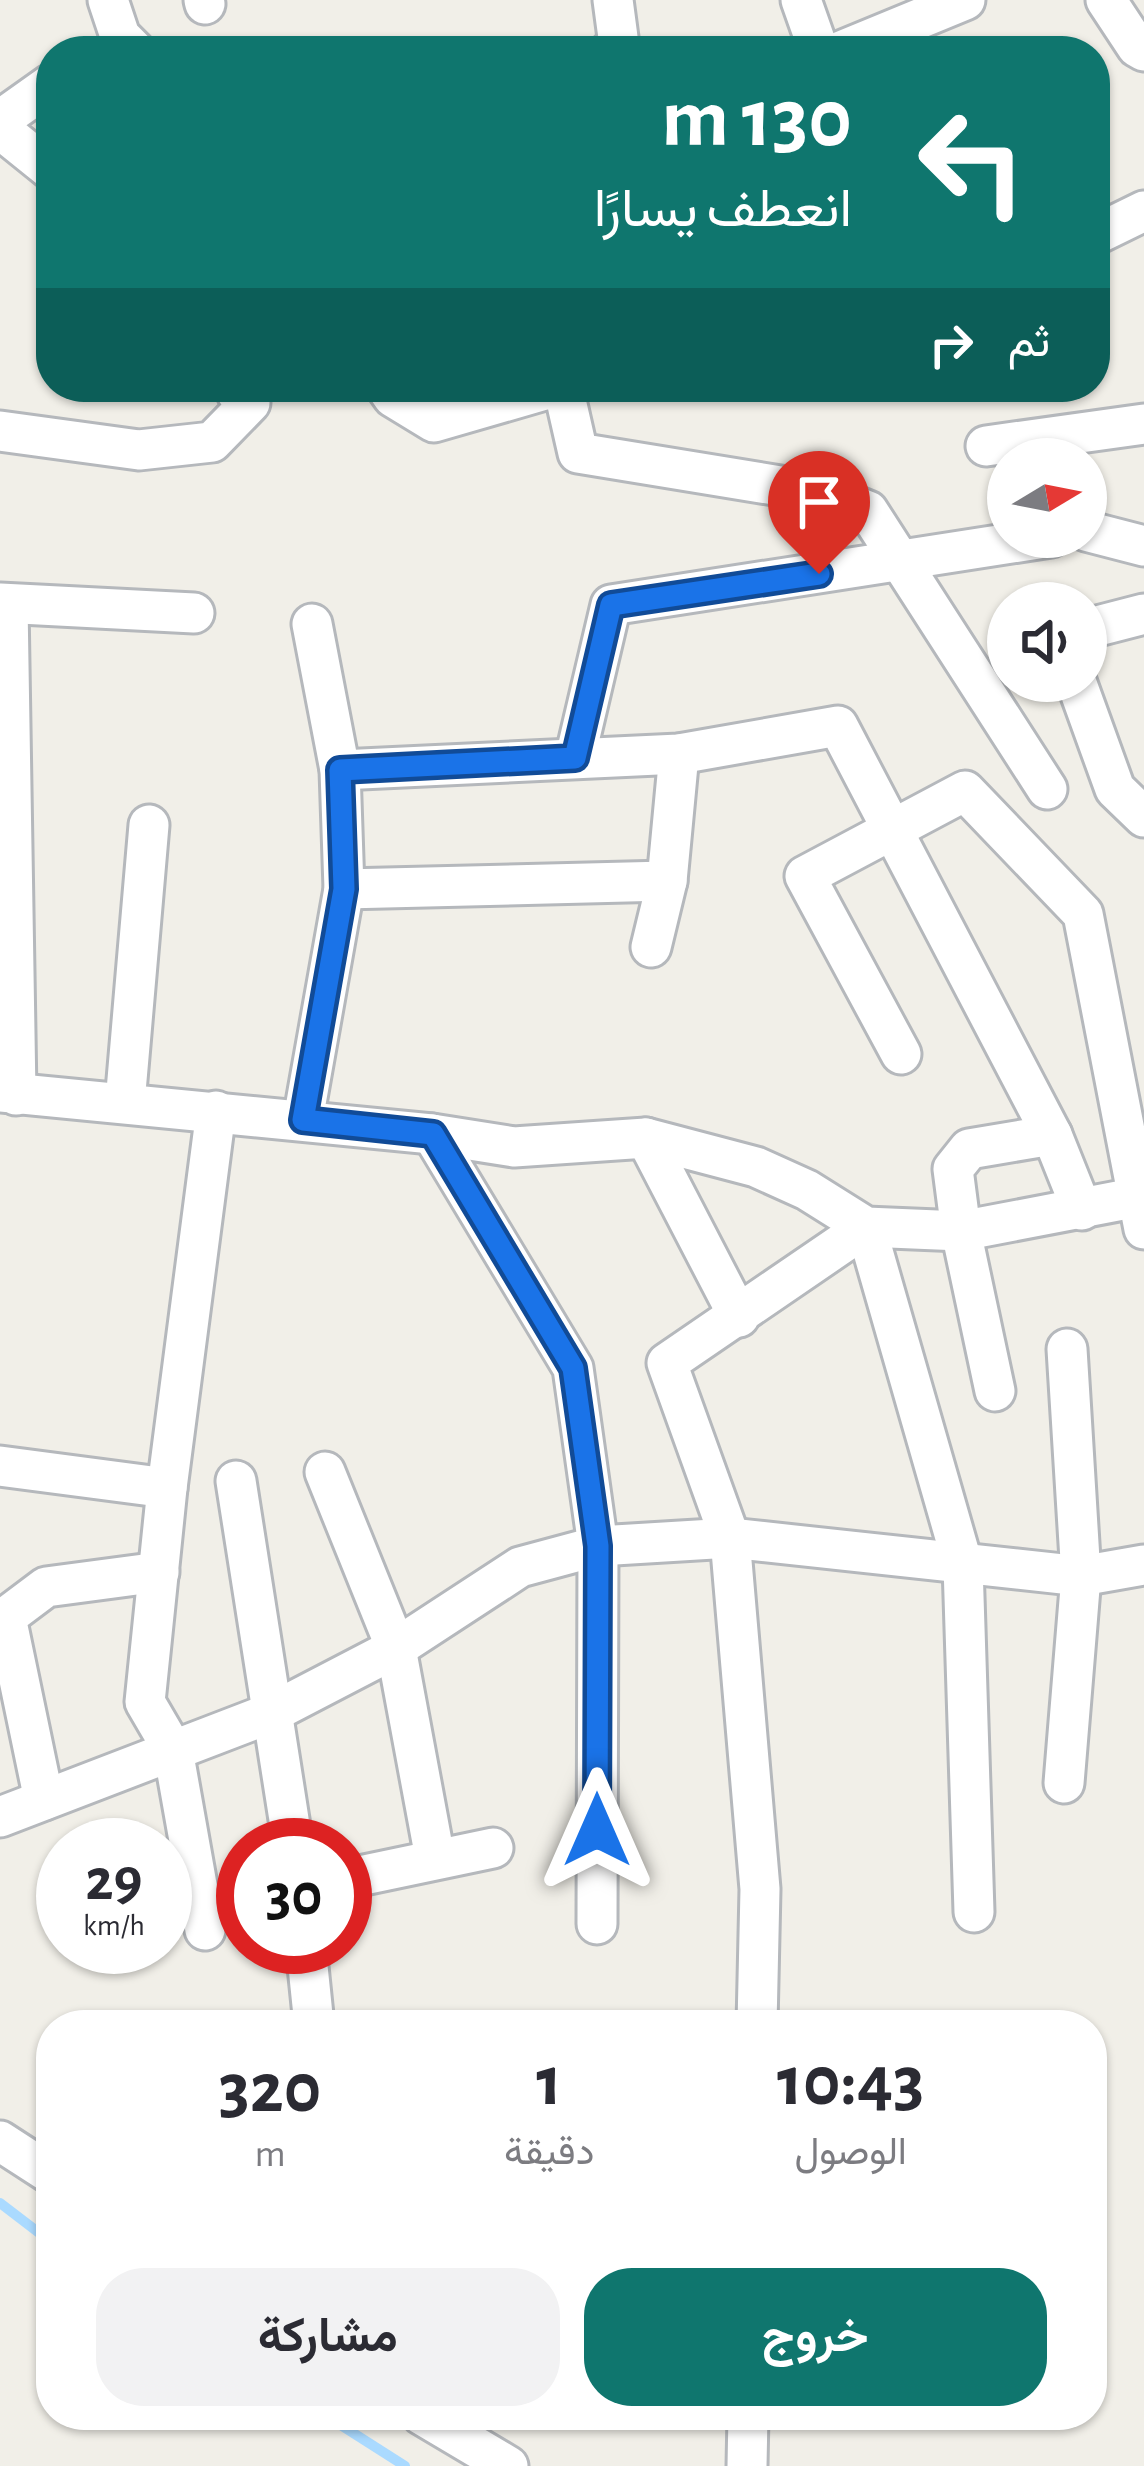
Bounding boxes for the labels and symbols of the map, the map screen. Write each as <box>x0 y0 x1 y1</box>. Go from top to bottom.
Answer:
north arrow <box>987 438 1107 558</box>
pin <box>768 451 870 574</box>
position arrow <box>534 1767 660 1893</box>
speed limit sign: 30 <box>216 1818 372 1974</box>

